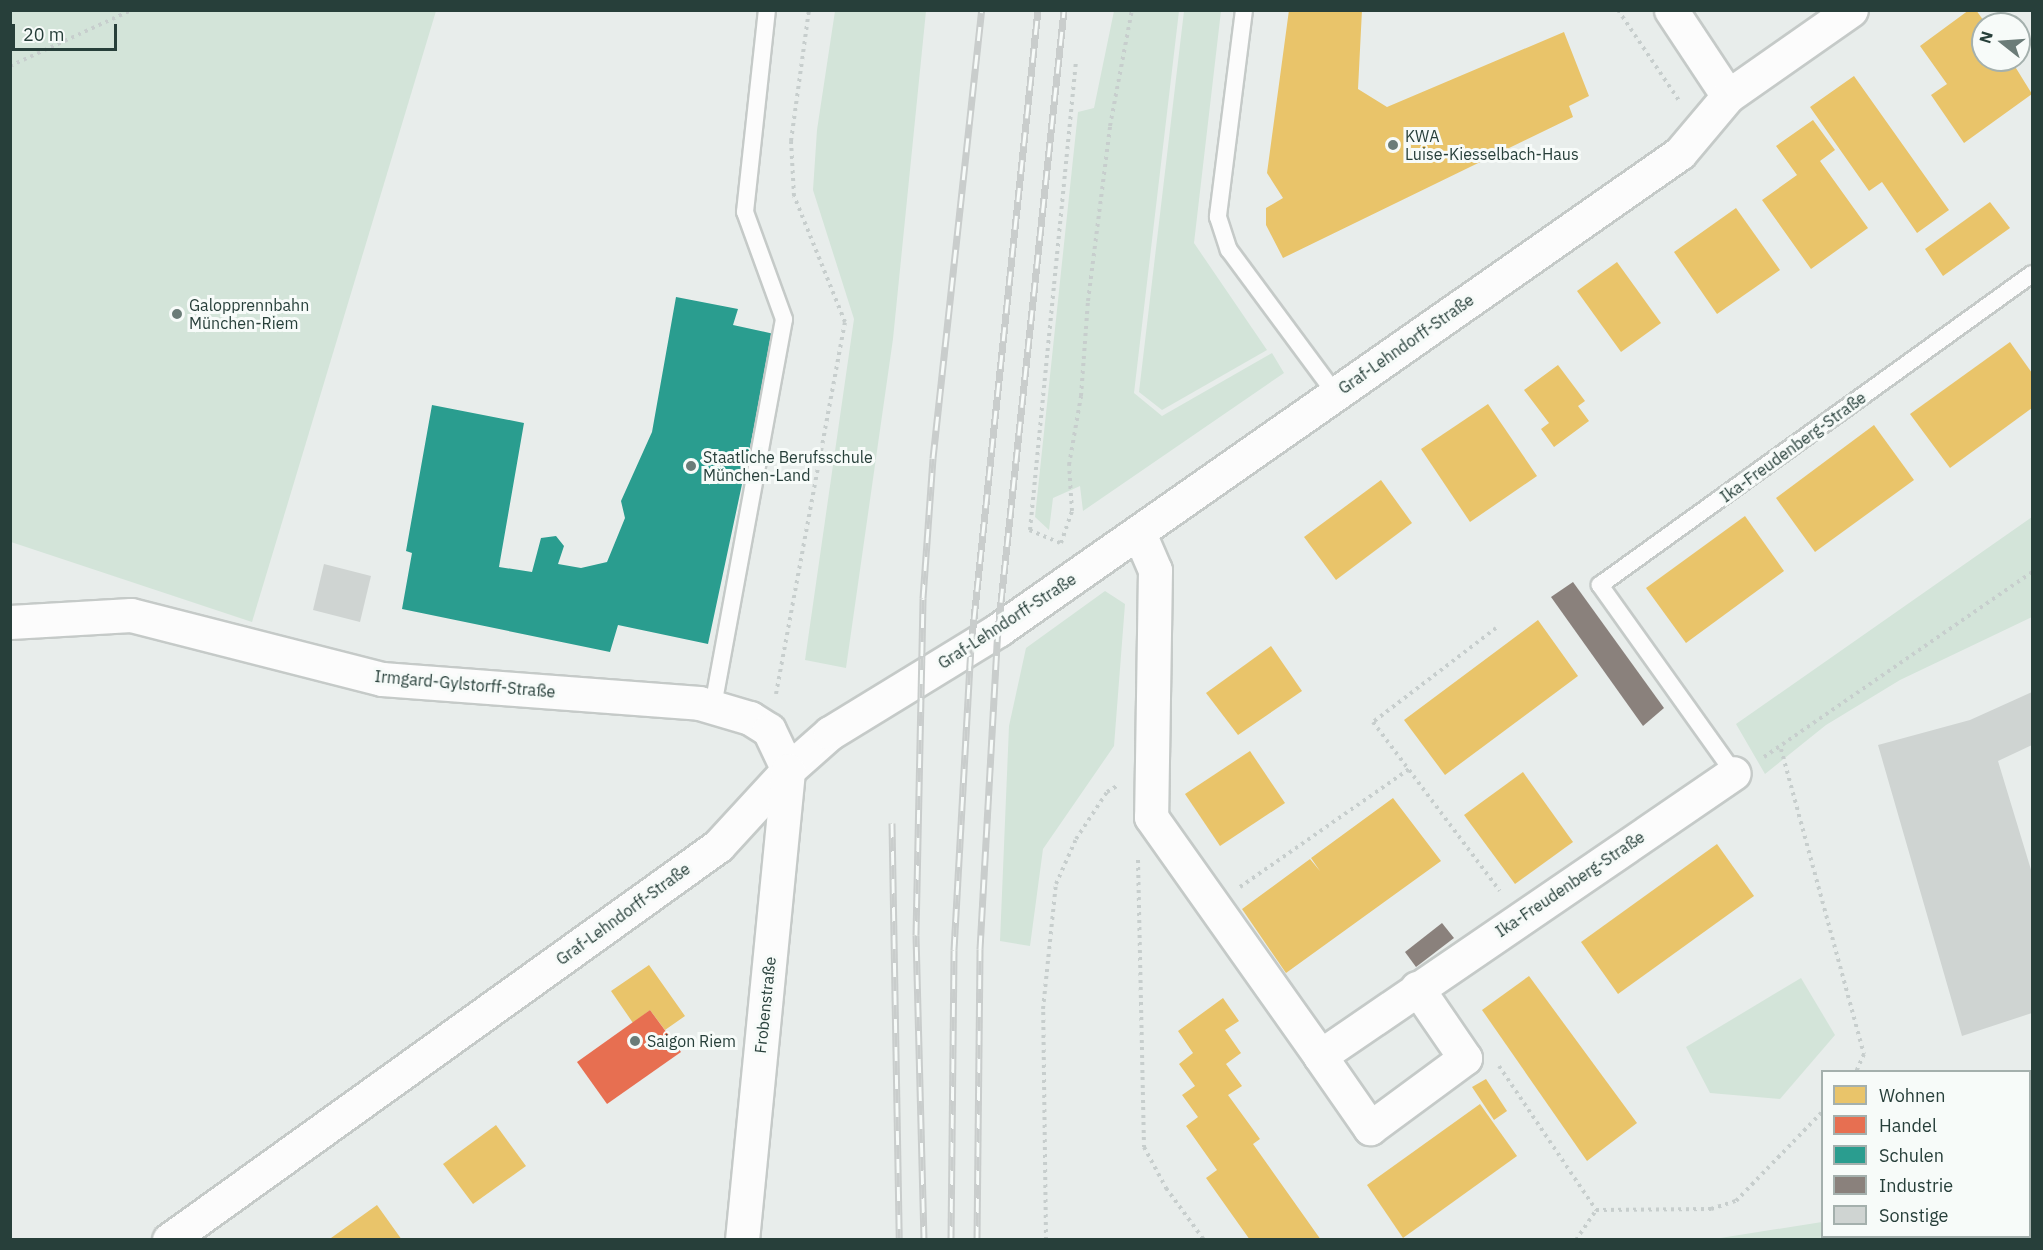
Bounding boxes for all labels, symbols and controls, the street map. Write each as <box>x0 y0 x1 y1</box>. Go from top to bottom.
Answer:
scale bar <box>15 12 120 50</box>
north arrow <box>1971 12 2031 72</box>
text: 20 m <box>23 23 65 46</box>
text: N <box>1974 29 1997 46</box>
place label: KWA Luise-Kiesselbach-Haus <box>1405 126 1579 164</box>
marker: KWA Luise-Kiesselbach-Haus <box>1386 138 1400 152</box>
street label: Graf-Lehndorff-Straße <box>1335 290 1477 398</box>
place label: Galopprennbahn München-Riem <box>189 295 309 333</box>
marker: Galopprennbahn München-Riem <box>170 307 184 321</box>
street label: Ika-Freudenberg-Straße <box>1716 388 1870 506</box>
place label: Staatliche Berufsschule München-Land <box>703 447 873 485</box>
marker: Staatliche Berufsschule München-Land <box>684 459 698 473</box>
street label: Graf-Lehndorff-Straße <box>934 569 1080 673</box>
street label: Irmgard-Gylstorff-Straße <box>374 667 556 701</box>
street label: Ika-Freudenberg-Straße <box>1492 827 1648 941</box>
street label: Graf-Lehndorff-Straße <box>552 859 694 969</box>
street label: Frobenstraße <box>750 956 780 1054</box>
place label: Saigon Riem <box>647 1031 736 1051</box>
marker: Saigon Riem <box>628 1034 642 1048</box>
legend <box>1821 1070 2031 1238</box>
text: Wohnen <box>1879 1084 1945 1107</box>
text: Handel <box>1879 1114 1937 1137</box>
text: Schulen <box>1879 1144 1944 1167</box>
text: Industrie <box>1879 1174 1953 1197</box>
text: Sonstige <box>1879 1204 1949 1227</box>

